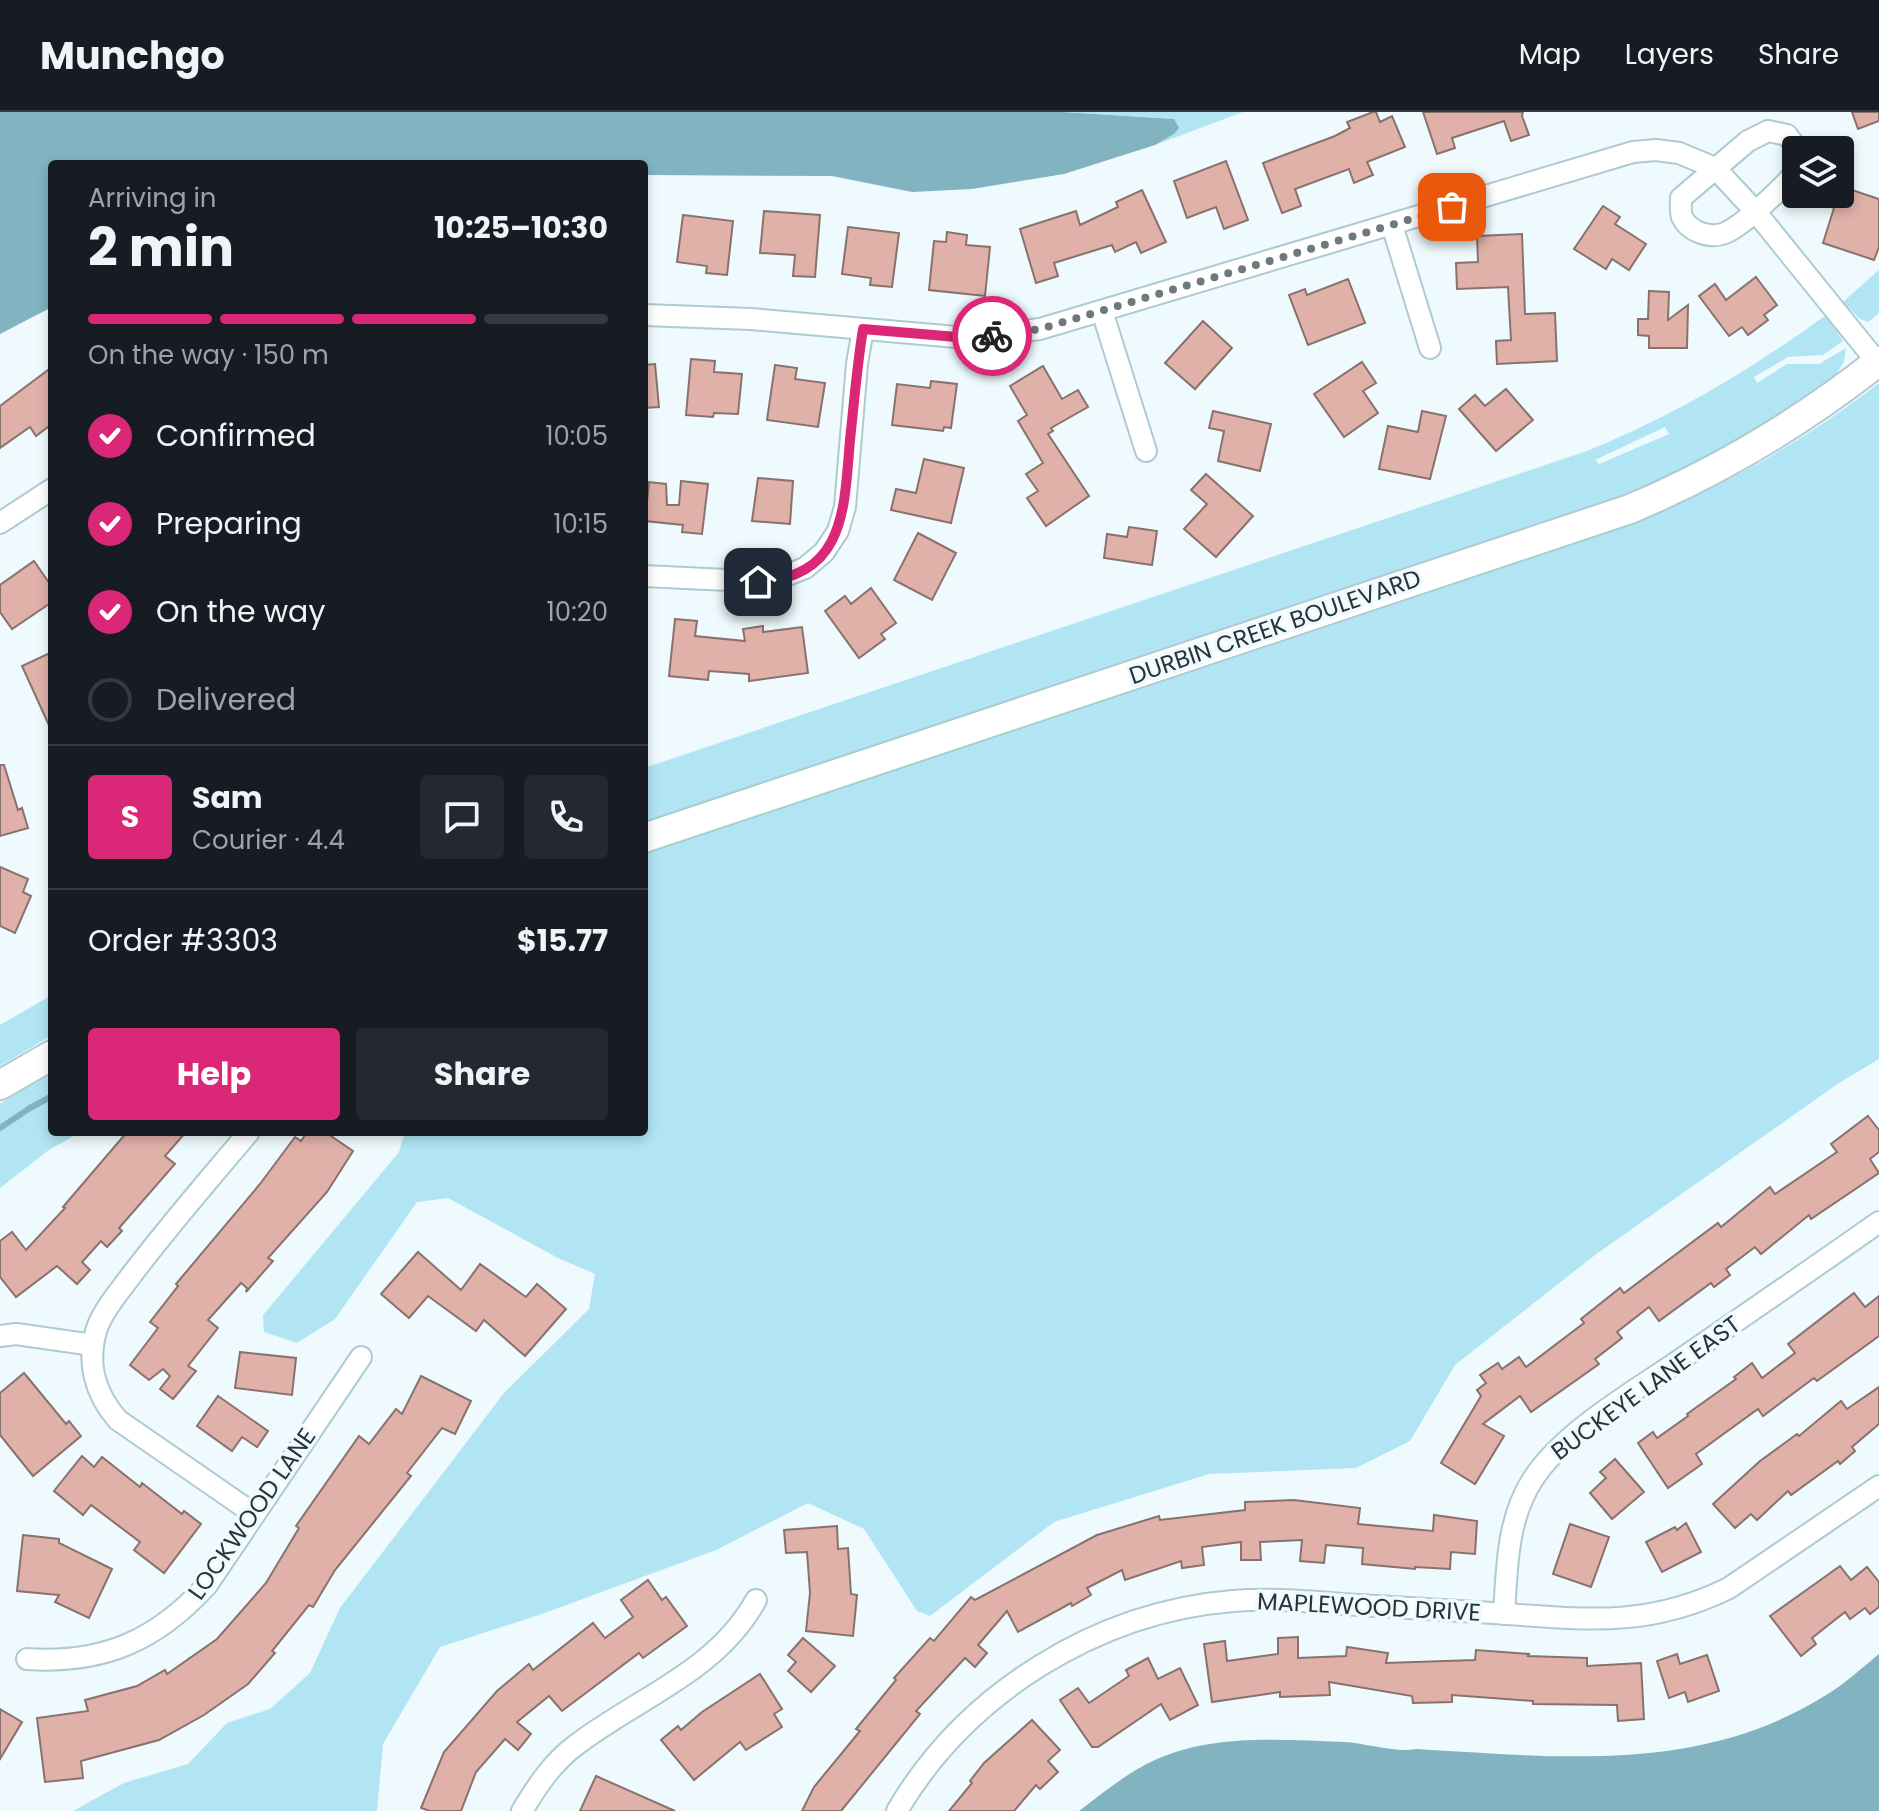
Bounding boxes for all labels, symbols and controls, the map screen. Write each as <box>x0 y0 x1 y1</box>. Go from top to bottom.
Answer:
text: Munchgo <box>40 29 225 82</box>
text: Map <box>1519 35 1581 74</box>
text: Layers <box>1625 35 1714 74</box>
text: Share <box>1758 35 1839 74</box>
map controls <box>1782 136 1854 208</box>
button: layers <box>1782 136 1854 208</box>
pin <box>1418 173 1486 241</box>
text: Arriving in <box>88 180 217 216</box>
icon: bag <box>1430 185 1474 229</box>
text: 10:25–10:30 <box>434 206 608 249</box>
text: 2 min <box>88 211 234 284</box>
courier <box>952 296 1032 376</box>
icon: bike <box>970 314 1014 358</box>
text: On the way · 150 m <box>88 337 329 373</box>
icon: check <box>88 414 132 458</box>
text: Confirmed <box>156 414 316 457</box>
text: 10:05 <box>545 418 608 454</box>
icon: check <box>88 502 132 546</box>
text: Preparing <box>156 502 302 545</box>
text: 10:15 <box>553 506 608 542</box>
pin <box>724 548 792 616</box>
icon: home <box>736 560 780 604</box>
street label: DURBIN CREEK BOULEVARD <box>1125 561 1425 692</box>
icon: check <box>88 590 132 634</box>
text: On the way <box>156 590 325 633</box>
text: 10:20 <box>547 594 608 630</box>
text: Delivered <box>156 678 296 721</box>
button: chat <box>420 775 504 859</box>
button: phone <box>524 775 608 859</box>
text: Sam <box>192 776 263 819</box>
text: S <box>121 795 139 838</box>
text: Courier · 4.4 <box>192 822 345 858</box>
text: Order #3303 <box>88 919 278 962</box>
text: $15.77 <box>517 919 608 962</box>
button: Help <box>88 1028 340 1120</box>
button: Share <box>356 1028 608 1120</box>
street label: BUCKEYE LANE EAST <box>1544 1308 1747 1468</box>
street label: LOCKWOOD LANE <box>180 1421 323 1606</box>
street label: MAPLEWOOD DRIVE <box>1256 1584 1482 1629</box>

